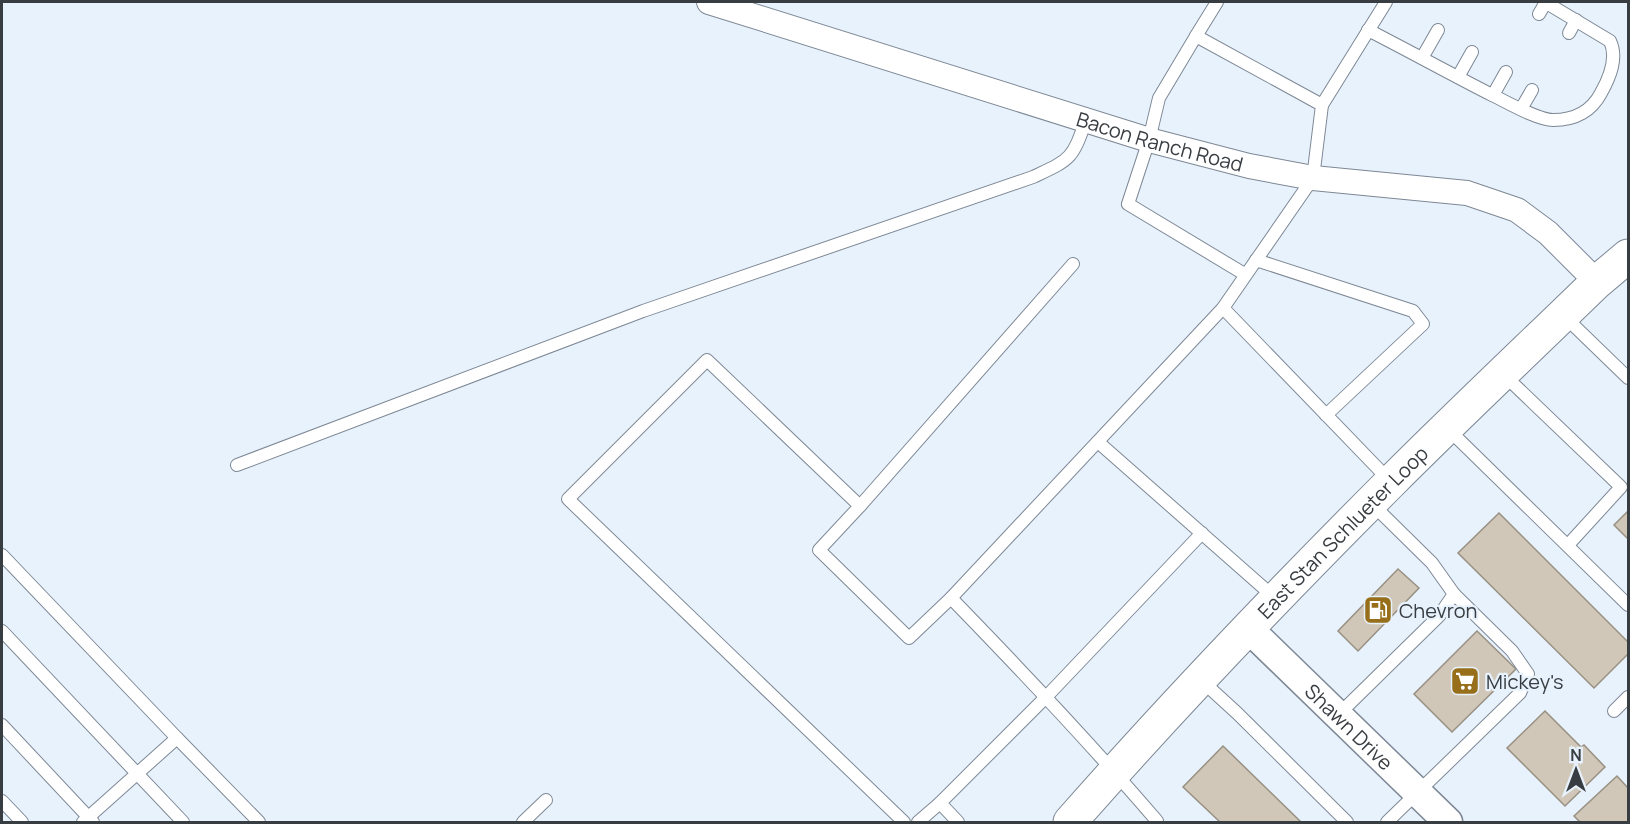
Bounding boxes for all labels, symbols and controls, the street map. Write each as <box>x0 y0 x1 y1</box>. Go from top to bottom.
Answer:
street label: Bacon Ranch Road <box>1073 105 1246 177</box>
street label: East Stan Schlueter Loop <box>1251 440 1434 624</box>
fuel station icon: Chevron <box>1362 594 1394 626</box>
place label: Chevron <box>1399 597 1477 624</box>
supermarket icon: Mickey's <box>1449 665 1481 697</box>
place label: Mickey's <box>1486 668 1563 695</box>
street label: Shawn Drive <box>1300 677 1399 775</box>
north arrow <box>1546 740 1606 800</box>
text: N <box>1570 744 1582 766</box>

